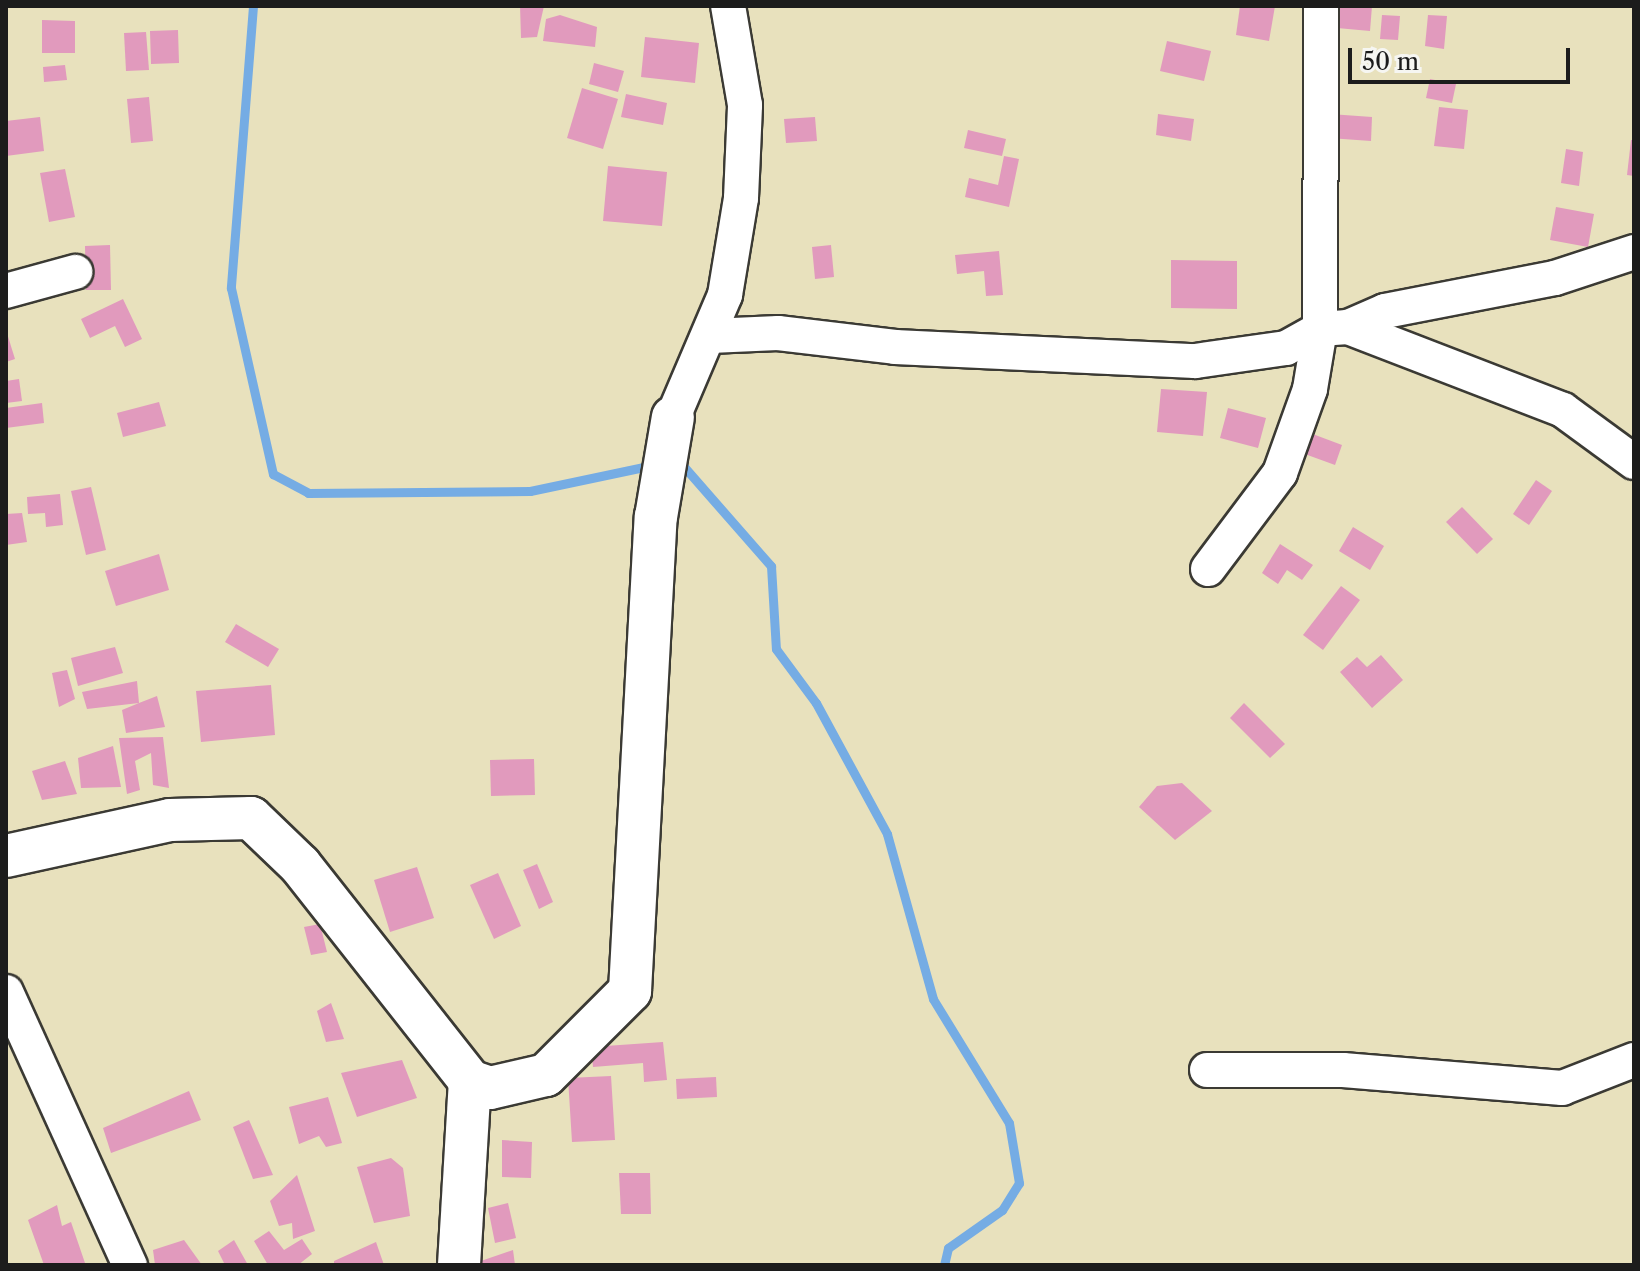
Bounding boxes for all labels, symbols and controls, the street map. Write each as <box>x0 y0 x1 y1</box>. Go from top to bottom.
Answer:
scale bar <box>1352 32 1574 82</box>
text: 50 m <box>1362 47 1419 76</box>

